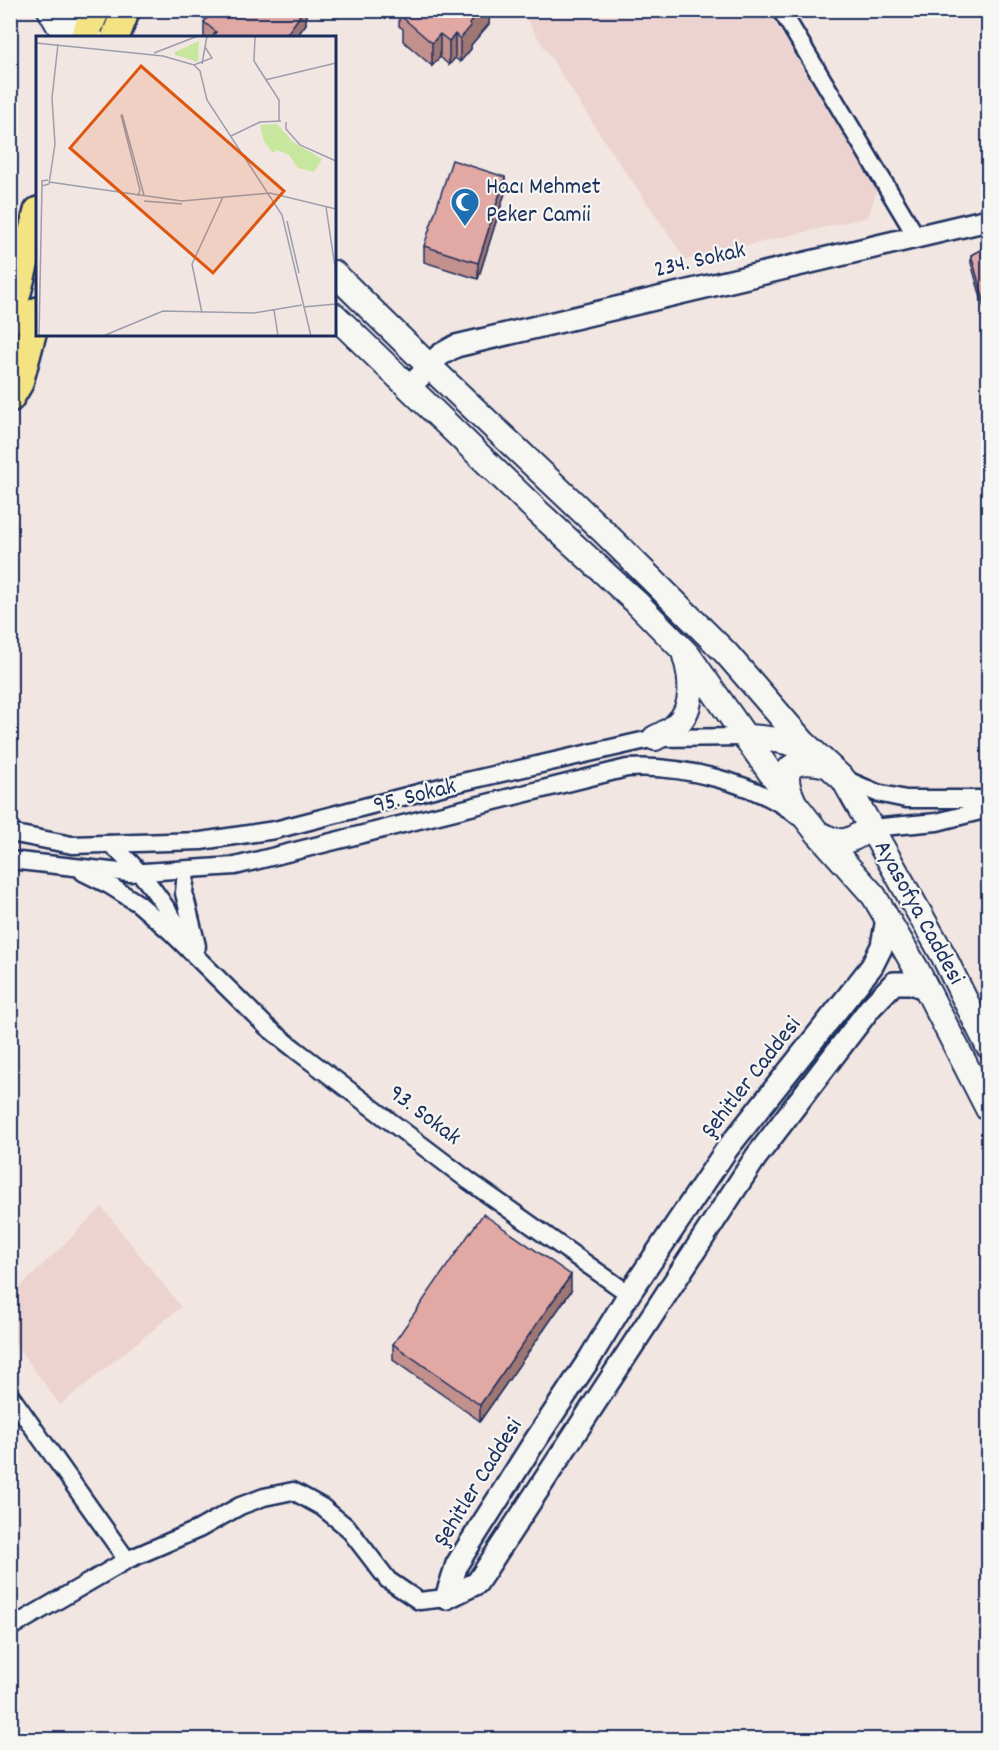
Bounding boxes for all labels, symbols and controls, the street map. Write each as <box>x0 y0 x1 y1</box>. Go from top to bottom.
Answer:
inset map <box>36 36 336 336</box>
place label: Hacı Mehmet Peker Camii <box>486 171 601 233</box>
mosque icon: Hacı Mehmet Peker Camii <box>449 186 481 228</box>
street label: 234. Sokak <box>651 234 749 288</box>
street label: 95. Sokak <box>370 770 460 824</box>
street label: Ayasofya Caddesi <box>864 835 972 991</box>
street label: Şehitler Caddesi <box>694 1010 810 1146</box>
street label: 93. Sokak <box>380 1077 468 1155</box>
street label: Şehitler Caddesi <box>426 1412 532 1554</box>

